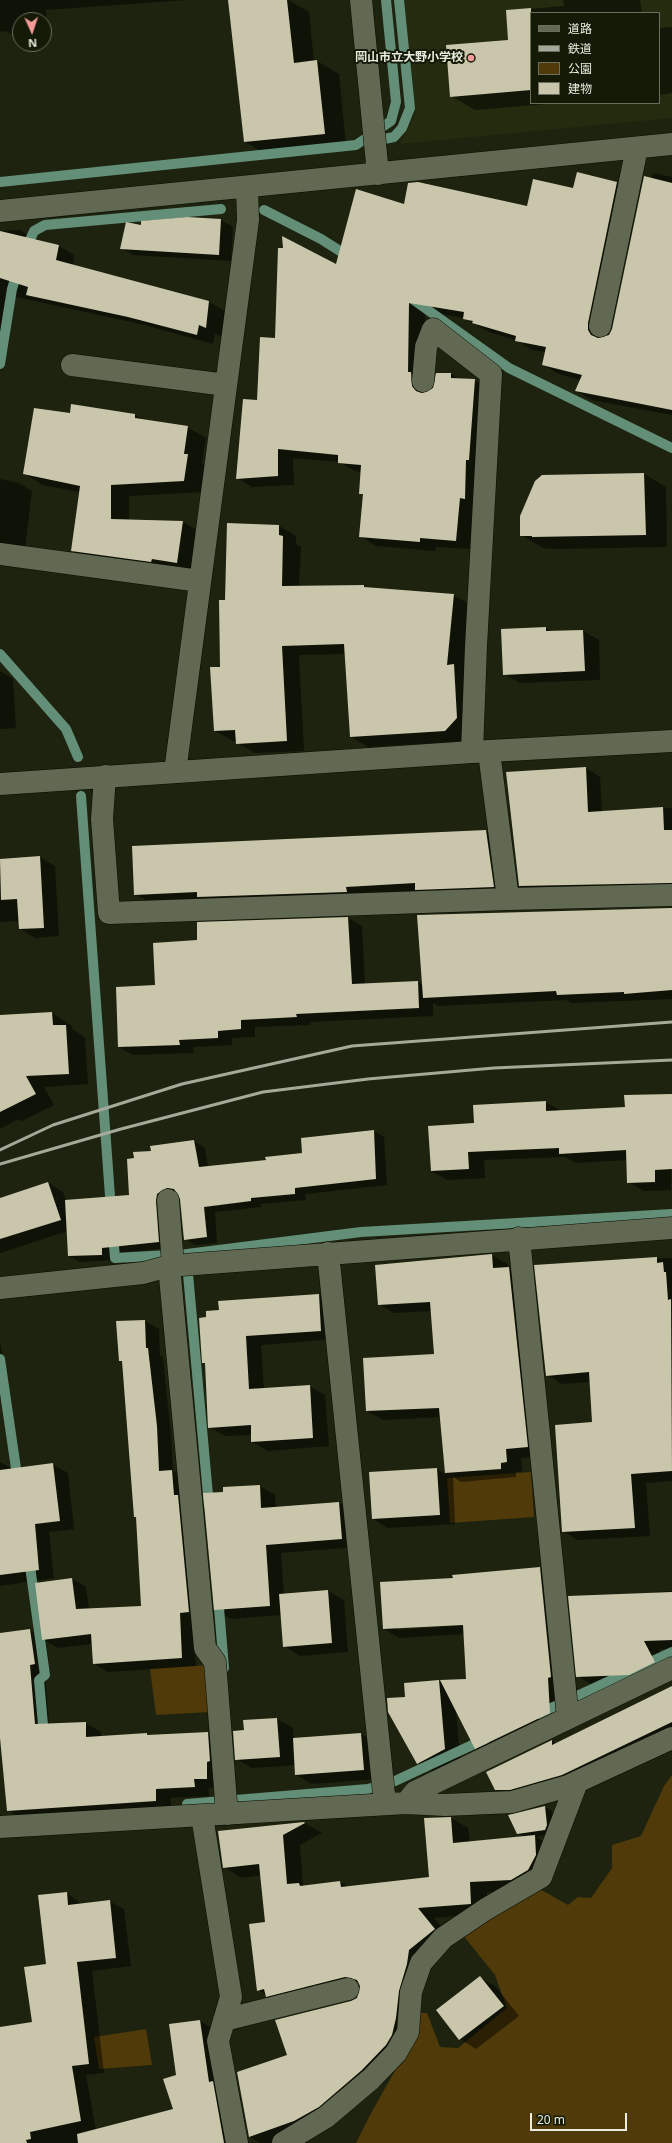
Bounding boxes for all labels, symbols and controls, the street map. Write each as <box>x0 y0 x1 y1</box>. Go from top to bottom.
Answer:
north arrow <box>12 12 52 52</box>
legend <box>530 12 660 104</box>
text: 道路 <box>568 20 592 37</box>
text: N <box>28 36 37 51</box>
text: 鉄道 <box>568 40 592 57</box>
place label: 岡山市立大野小学校 <box>355 51 463 65</box>
marker: 岡山市立大野小学校 <box>466 53 476 63</box>
text: 公園 <box>568 60 592 77</box>
text: 建物 <box>568 80 592 97</box>
scale bar <box>532 2105 629 2131</box>
text: 20 m <box>537 2111 565 2128</box>

